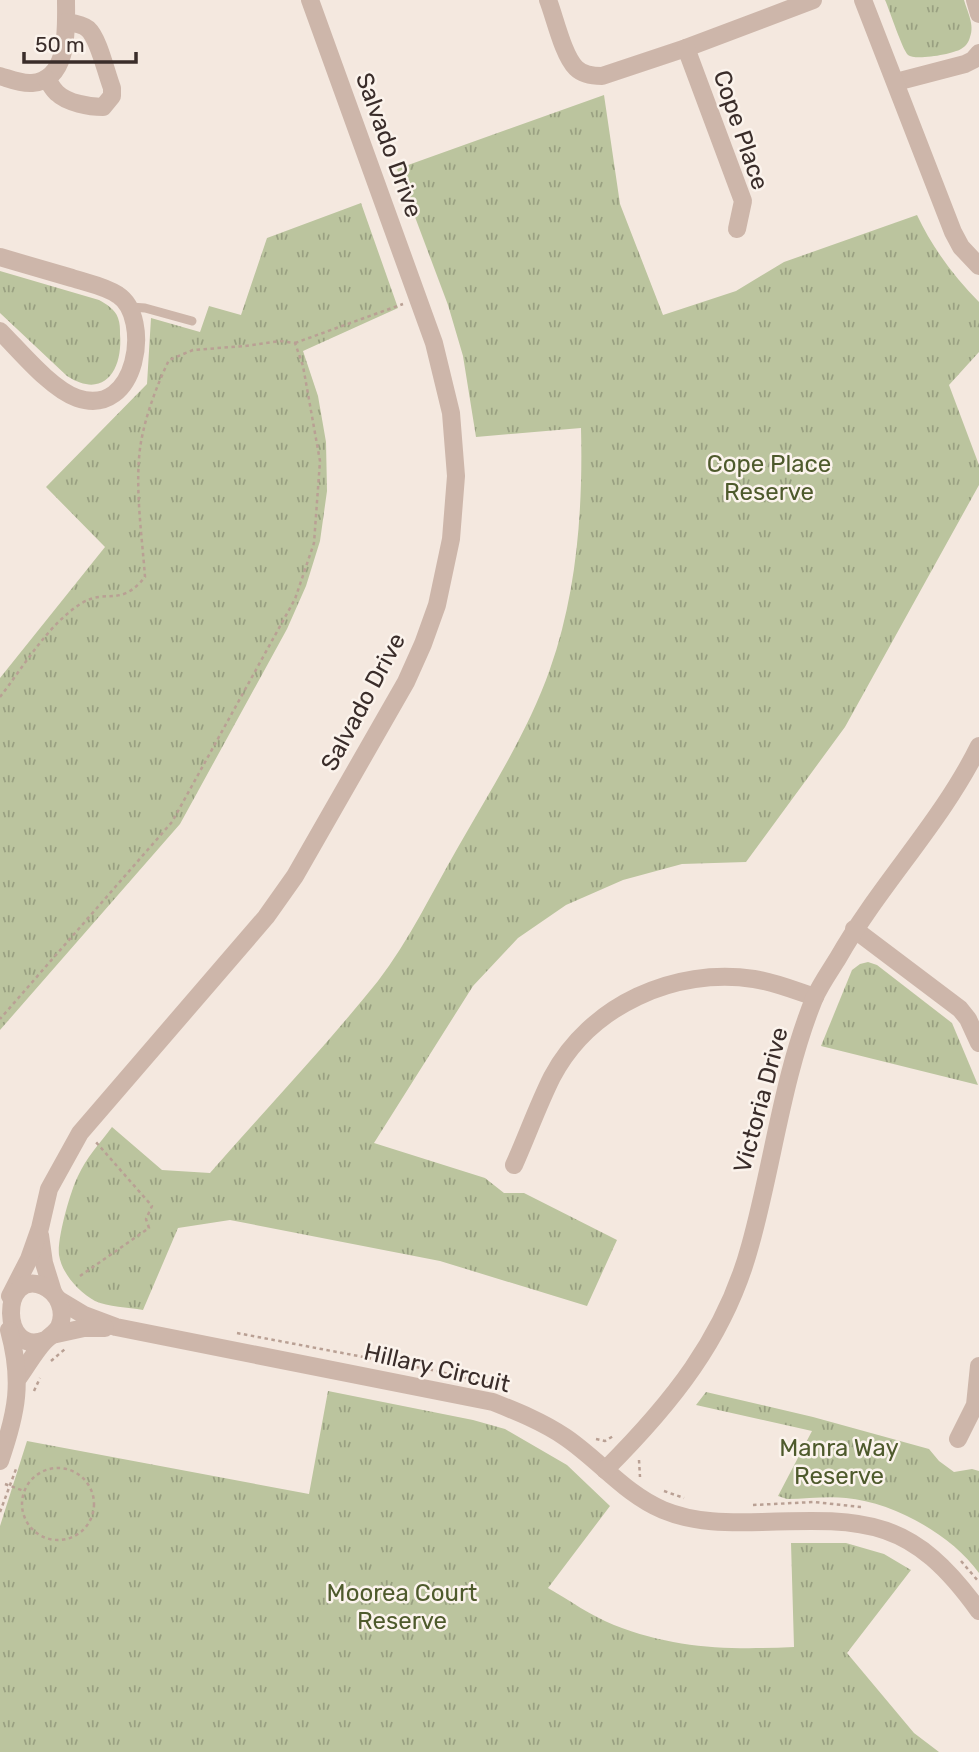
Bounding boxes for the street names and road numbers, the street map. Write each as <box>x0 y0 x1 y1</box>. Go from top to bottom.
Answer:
street label: Cope Place <box>707 67 775 193</box>
street label: Salvado Drive <box>350 69 428 221</box>
street label: Salvado Drive <box>315 628 411 776</box>
street label: Victoria Drive <box>728 1024 794 1176</box>
street label: Hillary Circuit <box>361 1338 513 1398</box>

